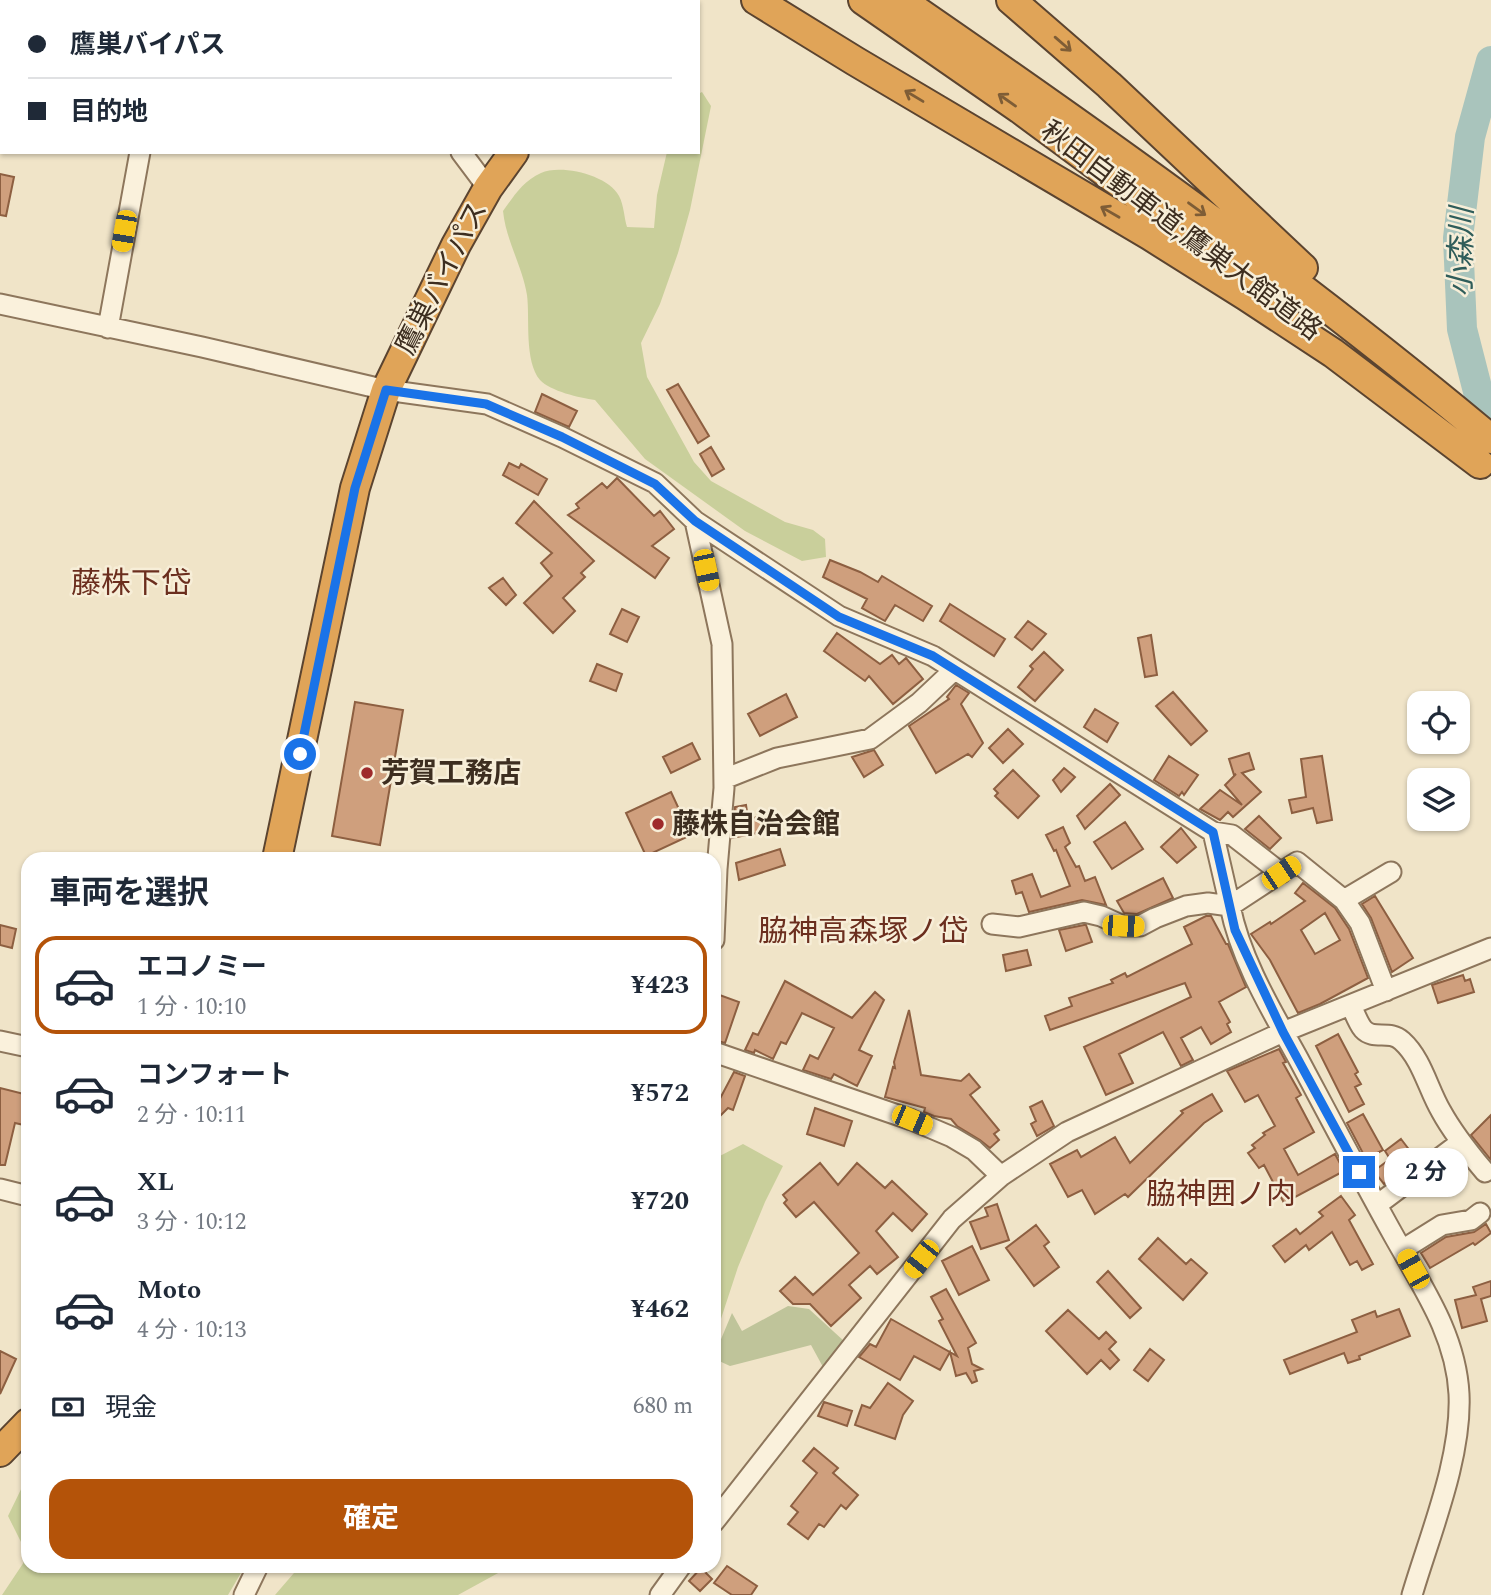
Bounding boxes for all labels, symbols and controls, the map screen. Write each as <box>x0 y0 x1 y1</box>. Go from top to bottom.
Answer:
text: 鷹巣バイパス <box>70 25 225 65</box>
one-way arrow <box>1054 36 1072 52</box>
one-way arrow <box>905 89 925 103</box>
text: 目的地 <box>70 92 148 132</box>
one-way arrow <box>998 93 1017 108</box>
street label: 秋田自動車道;鷹巣大館道路 <box>1031 111 1331 351</box>
street label: 鷹巣バイパス <box>385 194 499 362</box>
one-way arrow <box>1187 201 1206 216</box>
water label: 小森川 <box>1438 204 1486 297</box>
one-way arrow <box>1100 205 1120 219</box>
car <box>111 208 138 254</box>
car <box>692 547 721 593</box>
district label: 藤株下岱 <box>71 561 191 607</box>
map controls <box>1407 691 1470 831</box>
button: locate <box>1407 691 1470 754</box>
route start <box>284 738 316 770</box>
place label: 芳賀工務店 <box>381 752 521 795</box>
marker: 芳賀工務店 <box>359 765 375 781</box>
button: layers <box>1407 768 1470 831</box>
place label: 藤株自治会館 <box>672 803 840 846</box>
marker: 藤株自治会館 <box>650 816 666 832</box>
car <box>1258 853 1305 893</box>
text: 車両を選択 <box>49 869 209 918</box>
district label: 脇神高森塚ノ岱 <box>758 909 968 955</box>
car <box>1102 915 1145 937</box>
text: エコノミー <box>137 947 267 987</box>
icon: car <box>53 954 116 1017</box>
text: ¥423 <box>631 965 689 1005</box>
text: 1 分 · 10:10 <box>137 990 246 1025</box>
text: コンフォート <box>137 1055 292 1095</box>
icon: car <box>53 1062 116 1125</box>
text: ¥572 <box>631 1073 689 1113</box>
text: 2 分 · 10:11 <box>137 1098 246 1133</box>
car <box>889 1102 936 1138</box>
callout: 2 分 <box>1384 1148 1468 1196</box>
text: 2 分 <box>1405 1155 1447 1190</box>
route end <box>1343 1156 1375 1188</box>
text: XL <box>137 1162 174 1202</box>
icon: car <box>53 1170 116 1233</box>
district label: 脇神囲ノ内 <box>1146 1172 1296 1218</box>
text: ¥720 <box>631 1181 689 1221</box>
text: 3 分 · 10:12 <box>137 1205 246 1240</box>
car <box>900 1236 943 1282</box>
car <box>1394 1246 1433 1292</box>
text: Moto <box>137 1270 201 1310</box>
icon: car <box>53 1278 116 1341</box>
text: ¥462 <box>631 1289 689 1329</box>
text: 4 分 · 10:13 <box>137 1313 246 1348</box>
icon: cash <box>49 1388 87 1426</box>
text: 現金 <box>105 1388 157 1428</box>
text: 680 m <box>633 1389 693 1424</box>
button: 確定 <box>49 1479 693 1559</box>

